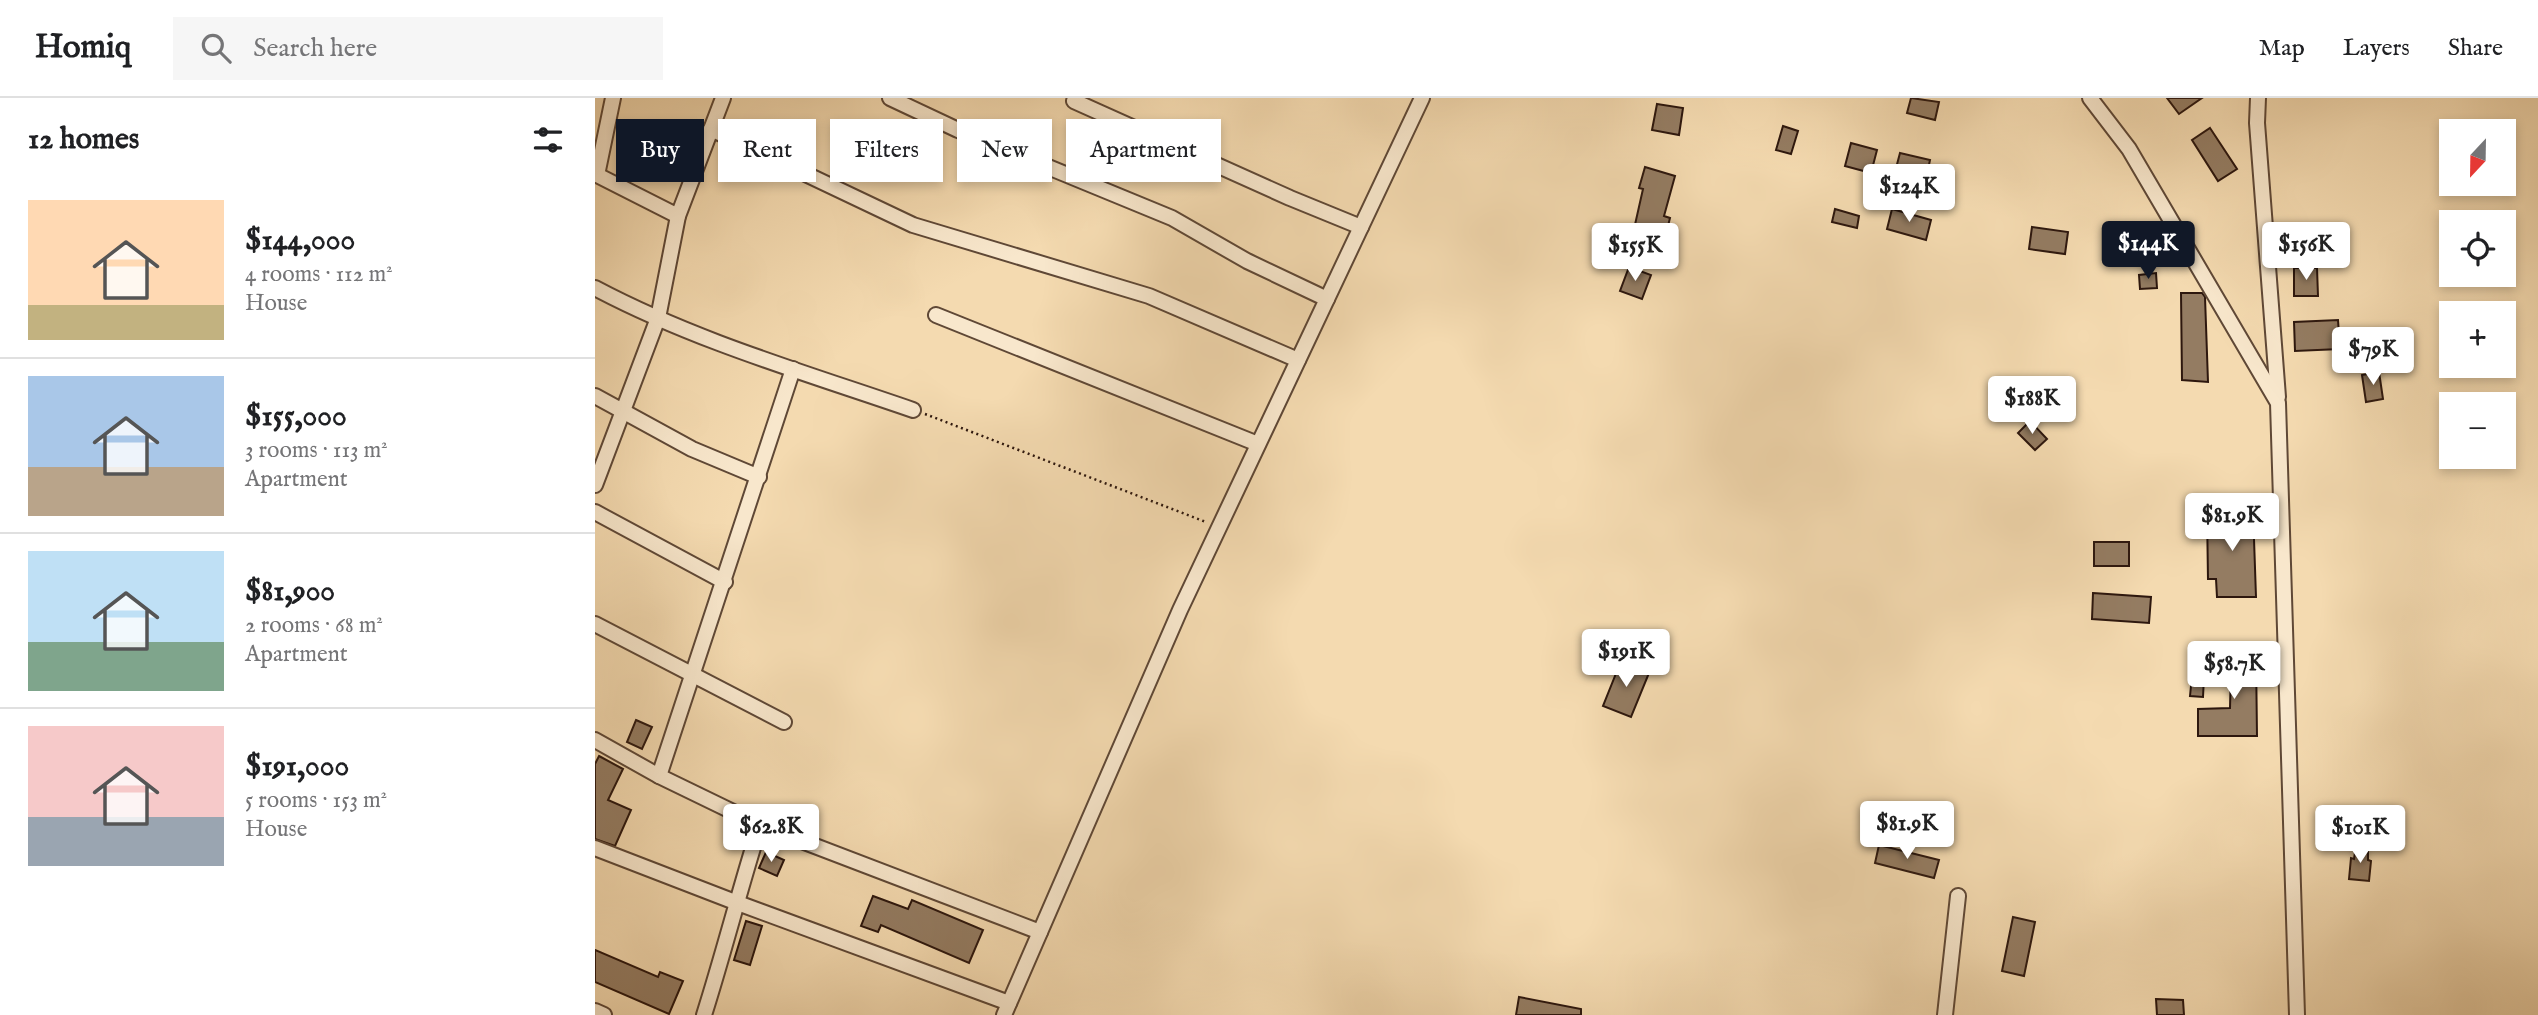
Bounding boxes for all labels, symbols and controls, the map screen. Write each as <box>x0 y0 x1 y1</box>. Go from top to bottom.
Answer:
search box <box>173 17 663 80</box>
text: Homiq <box>35 27 131 69</box>
icon: search <box>197 29 235 67</box>
text: Search here <box>253 32 377 65</box>
text: Map <box>2259 33 2305 64</box>
text: Layers <box>2343 33 2410 64</box>
text: Share <box>2448 33 2503 64</box>
chip: Buy <box>616 119 704 182</box>
chip: Rent <box>718 119 816 182</box>
chip: Filters <box>830 119 943 182</box>
chip: New <box>957 119 1052 182</box>
chip: Apartment <box>1066 119 1221 182</box>
north arrow <box>2439 119 2517 196</box>
map controls <box>2439 119 2516 469</box>
text: 12 homes <box>28 121 139 159</box>
icon: filters <box>529 121 567 159</box>
pin: $124K <box>1860 164 1958 224</box>
text: $124K <box>1879 172 1939 201</box>
button: locate <box>2439 210 2516 287</box>
text: $144,000 <box>245 222 355 260</box>
pin: $144K <box>2099 222 2197 281</box>
pin: $156K <box>2257 222 2355 282</box>
pin: $155K <box>1586 223 1684 283</box>
icon: home <box>84 228 168 312</box>
text: $144K <box>2118 229 2178 258</box>
text: $156K <box>2278 230 2334 259</box>
text: $155K <box>1608 231 1662 260</box>
text: 4 rooms · 112 m² <box>245 260 393 289</box>
text: House <box>245 289 307 318</box>
button: + <box>2439 301 2516 378</box>
pin: $79K <box>2332 328 2414 387</box>
text: $79K <box>2348 335 2398 364</box>
pin: $188K <box>1983 376 2081 436</box>
text: $188K <box>2004 384 2060 413</box>
button: − <box>2439 392 2516 469</box>
text: $155,000 <box>245 398 347 436</box>
icon: home <box>84 404 168 488</box>
text: 3 rooms · 113 m² <box>245 436 388 465</box>
text: Apartment <box>245 465 348 494</box>
pin: $81.9K <box>2175 494 2289 553</box>
text: $81.9K <box>2201 501 2263 530</box>
text: $81,900 <box>245 573 335 611</box>
icon: home <box>84 579 168 663</box>
text: 2 rooms · 68 m² <box>245 611 383 640</box>
pin: $191K <box>1577 630 1675 689</box>
text: $191K <box>1598 637 1654 666</box>
text: Apartment <box>245 640 348 669</box>
pin: $58.7K <box>2177 642 2291 701</box>
text: $58.7K <box>2203 649 2265 678</box>
text: $191,000 <box>245 748 349 786</box>
icon: home <box>84 754 168 838</box>
text: 5 rooms · 153 m² <box>245 786 387 815</box>
pin: $81.9K <box>1850 802 1964 861</box>
pin: $62.8K <box>714 804 828 864</box>
pin: $101K <box>2311 806 2409 865</box>
text: $81.9K <box>1876 809 1938 838</box>
text: $62.8K <box>739 812 803 841</box>
text: $101K <box>2331 813 2389 842</box>
text: House <box>245 815 307 844</box>

